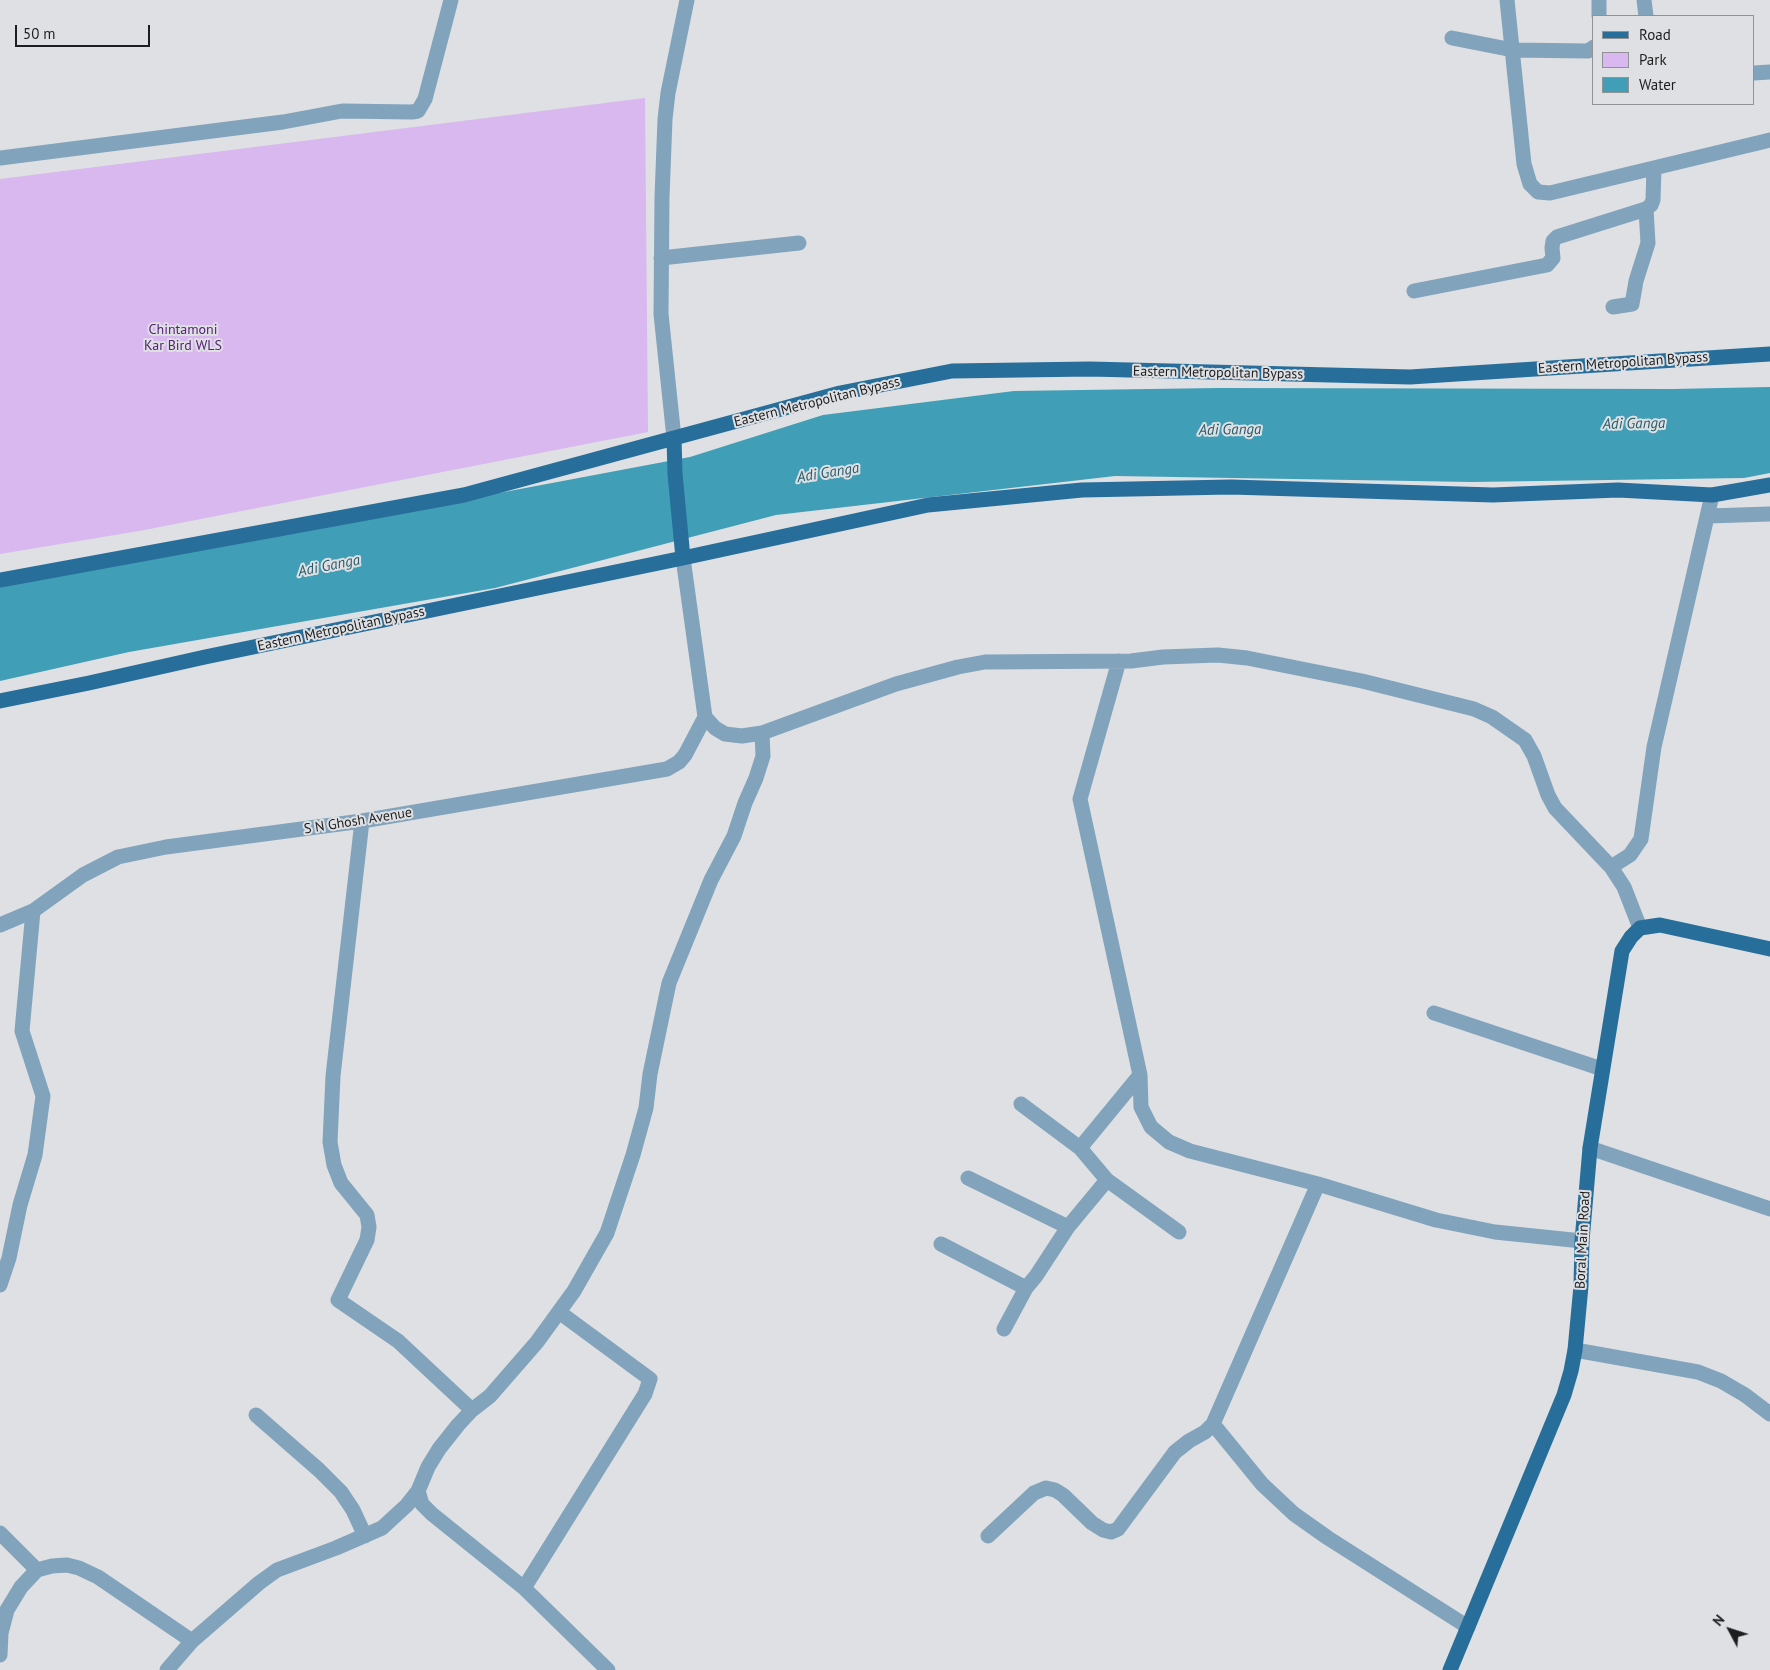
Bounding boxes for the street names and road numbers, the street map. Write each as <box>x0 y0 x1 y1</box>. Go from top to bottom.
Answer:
street label: Eastern Metropolitan Bypass <box>1537 349 1709 377</box>
street label: Eastern Metropolitan Bypass <box>1133 363 1303 383</box>
street label: Eastern Metropolitan Bypass <box>732 373 902 431</box>
street label: Eastern Metropolitan Bypass <box>256 603 426 655</box>
street label: S N Ghosh Avenue <box>303 804 413 838</box>
street label: Boral Main Road <box>1572 1191 1594 1289</box>

